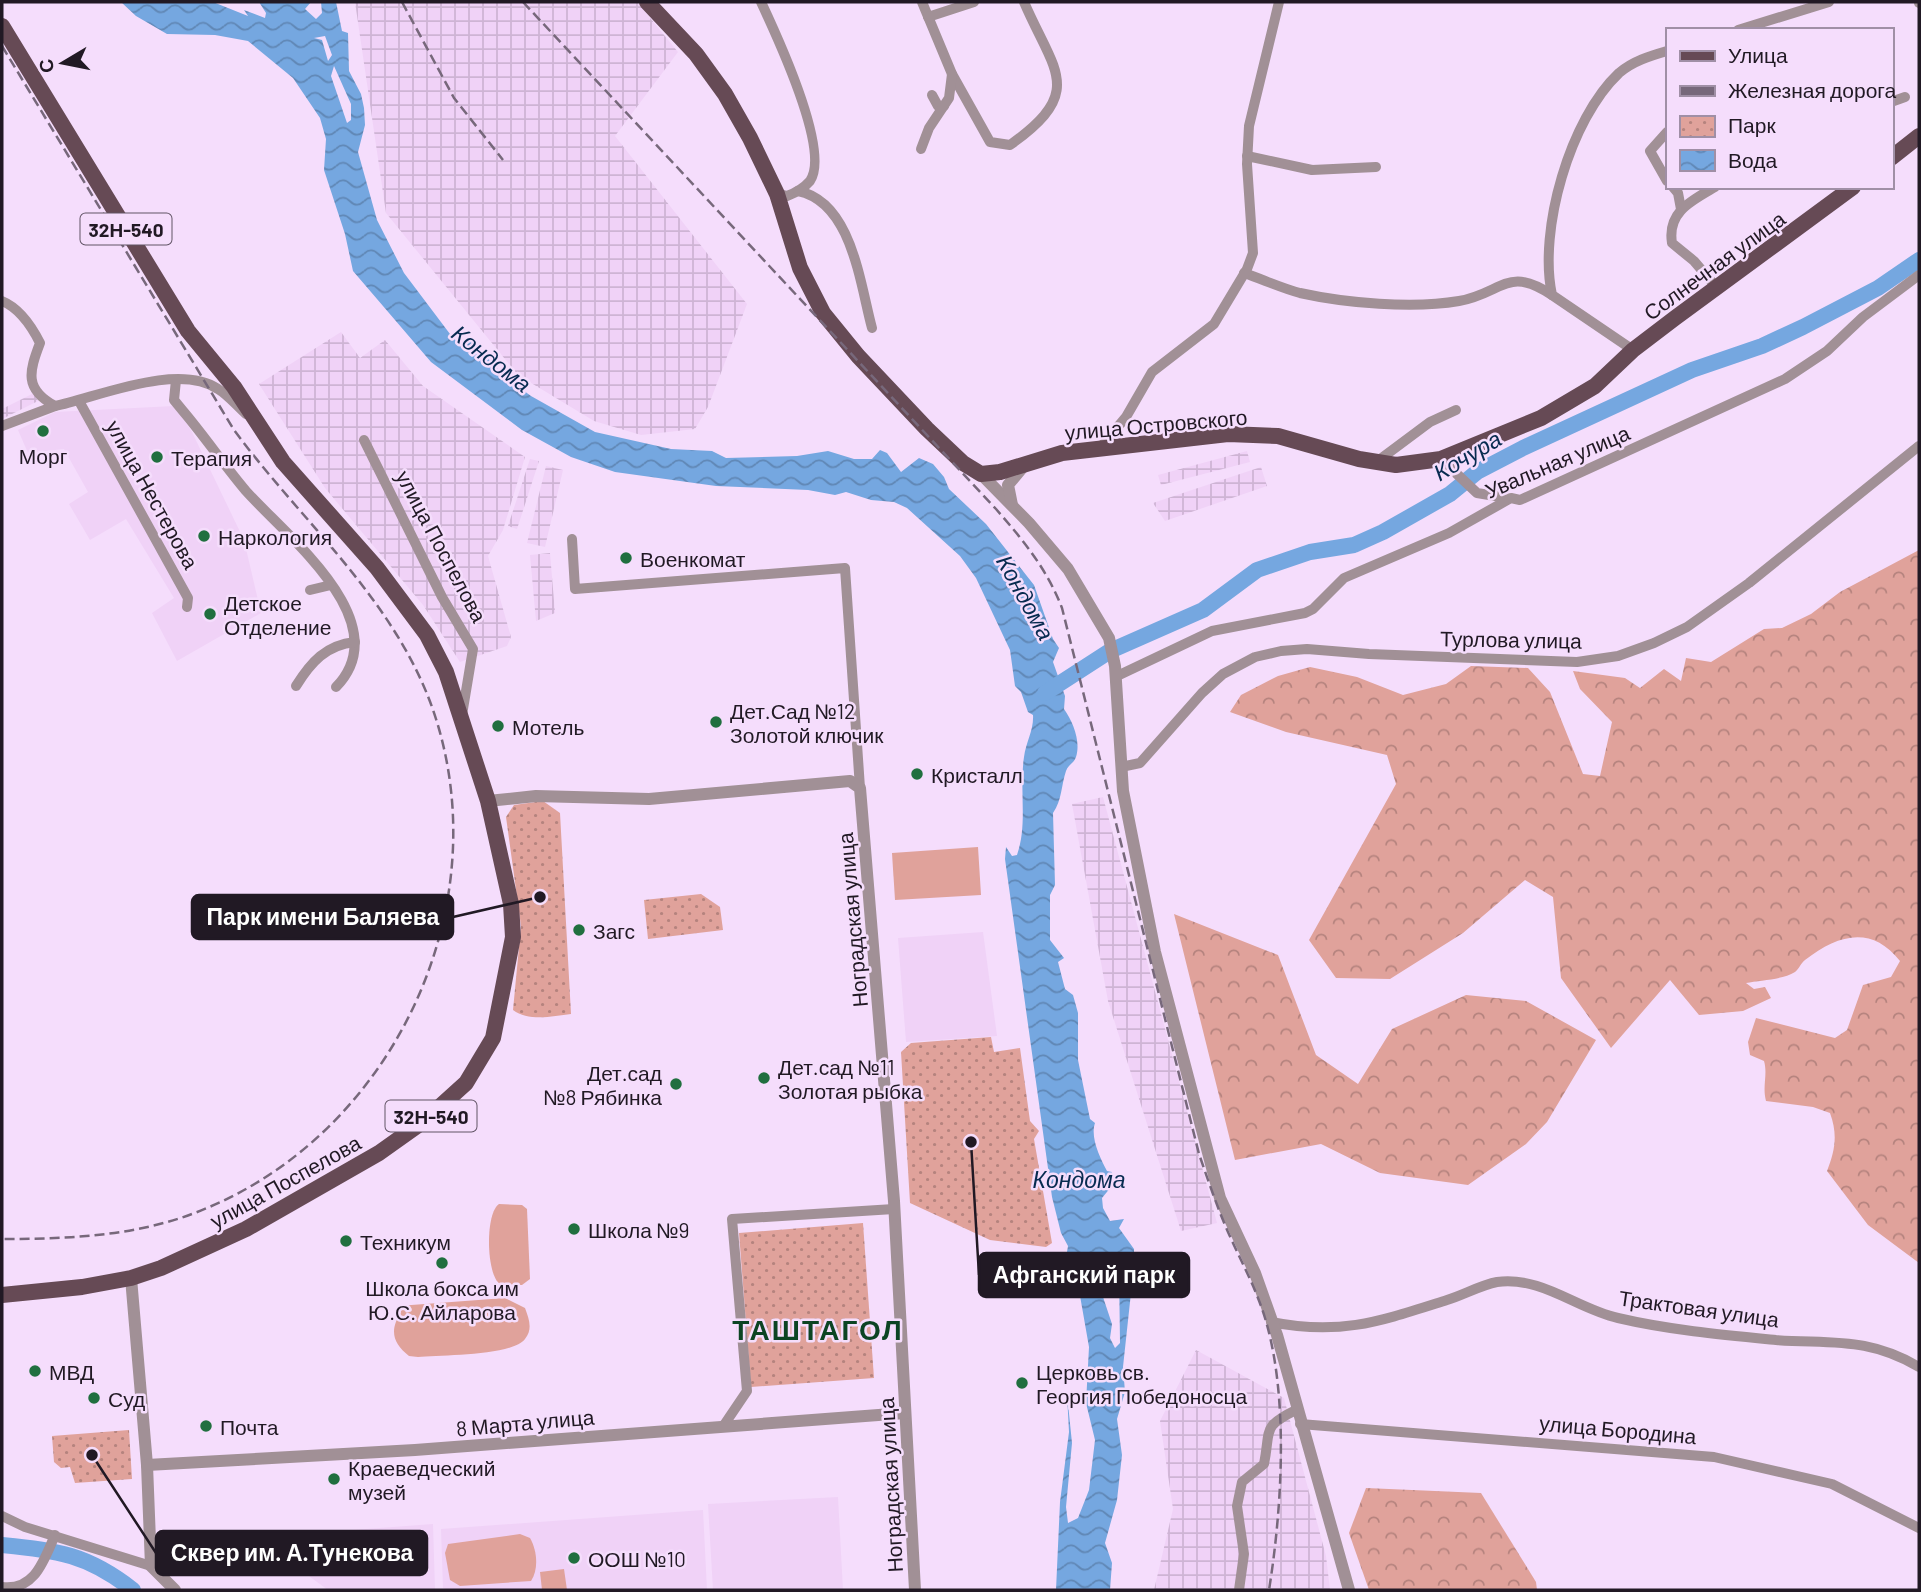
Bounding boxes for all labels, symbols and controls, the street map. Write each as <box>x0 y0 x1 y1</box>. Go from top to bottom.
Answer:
north arrow <box>28 28 98 98</box>
legend <box>1666 28 1893 189</box>
text: Улица <box>1728 42 1788 67</box>
text: С <box>33 57 58 75</box>
text: Железная дорога <box>1728 77 1897 102</box>
text: Парк <box>1728 112 1776 137</box>
text: Вода <box>1728 147 1777 172</box>
street label: Солнечная улица <box>1638 205 1790 325</box>
road number: 32Н-540 <box>80 214 172 244</box>
water label: Кондома <box>447 318 537 398</box>
street label: улица Островского <box>1064 404 1248 444</box>
street label: улица Нестерова <box>102 415 204 573</box>
street label: Увальная улица <box>1481 419 1633 503</box>
marker: Морг <box>35 423 51 439</box>
water label: Кочура <box>1428 424 1506 486</box>
place label: Морг <box>19 443 68 468</box>
place label: Терапия <box>171 445 252 470</box>
marker: Терапия <box>149 449 165 465</box>
street label: улица Поспелова <box>391 466 493 626</box>
place label: Наркология <box>218 524 332 549</box>
marker: Наркология <box>196 528 212 544</box>
place label: Военкомат <box>640 546 746 571</box>
marker: Военкомат <box>618 550 634 566</box>
water label: Кондома <box>991 550 1061 644</box>
place label: Детское Отделение <box>224 590 331 639</box>
marker: Детское Отделение <box>202 606 218 622</box>
street label: Турлова улица <box>1440 625 1582 653</box>
place label: Дет.Сад №12 Золотой ключик <box>730 698 884 747</box>
place label: Мотель <box>512 714 585 739</box>
marker: Дет.Сад №12 Золотой ключик <box>708 714 724 730</box>
marker: Мотель <box>490 718 506 734</box>
place label: Кристалл <box>931 762 1023 787</box>
marker: Кристалл <box>909 766 925 782</box>
street label: Ноградская улица <box>832 831 872 1008</box>
callout: Парк имени Баляева <box>192 895 453 939</box>
text: Парк имени Баляева <box>207 902 440 930</box>
place label: Загс <box>593 918 635 943</box>
marker: Загс <box>571 922 587 938</box>
place label: Дет.сад №11 Золотая рыбка <box>778 1054 923 1103</box>
place label: Дет.сад №8 Рябинка <box>543 1060 662 1109</box>
marker: Дет.сад №11 Золотая рыбка <box>756 1070 772 1086</box>
marker: Дет.сад №8 Рябинка <box>668 1076 684 1092</box>
road number: 32Н-540 <box>386 1100 476 1132</box>
street label: улица Поспелова <box>205 1129 365 1233</box>
water label: Кондома <box>1032 1165 1126 1193</box>
place label: Школа №9 <box>588 1217 690 1242</box>
marker: Школа №9 <box>566 1221 582 1237</box>
place label: Техникум <box>360 1229 451 1254</box>
marker: Техникум <box>338 1233 354 1249</box>
callout: Афганский парк <box>979 1253 1189 1297</box>
marker: Школа бокса им Ю.С. Айларова <box>434 1255 450 1271</box>
text: Афганский парк <box>993 1260 1176 1288</box>
place label: Школа бокса им Ю.С. Айларова <box>365 1275 519 1324</box>
street label: Трактовая улица <box>1617 1284 1781 1332</box>
district label: ТАШТАГОЛ <box>732 1312 904 1346</box>
place label: МВД <box>49 1359 94 1384</box>
place label: Церковь св. Георгия Победоносца <box>1036 1359 1247 1408</box>
marker: МВД <box>27 1363 43 1379</box>
marker: Церковь св. Георгия Победоносца <box>1014 1375 1030 1391</box>
place label: Суд <box>108 1386 145 1411</box>
marker: Суд <box>86 1390 102 1406</box>
street label: Ноградская улица <box>873 1397 907 1573</box>
street label: 8 Марта улица <box>455 1403 596 1440</box>
street label: улица Бородина <box>1538 1410 1698 1448</box>
place label: Почта <box>220 1414 279 1439</box>
marker: Почта <box>198 1418 214 1434</box>
place label: Краеведческий музей <box>348 1455 495 1504</box>
marker: Краеведческий музей <box>326 1471 342 1487</box>
callout: Сквер им. А.Тунекова <box>156 1531 427 1575</box>
text: Сквер им. А.Тунекова <box>171 1538 414 1566</box>
place label: ООШ №10 <box>588 1546 686 1571</box>
marker: ООШ №10 <box>566 1550 582 1566</box>

